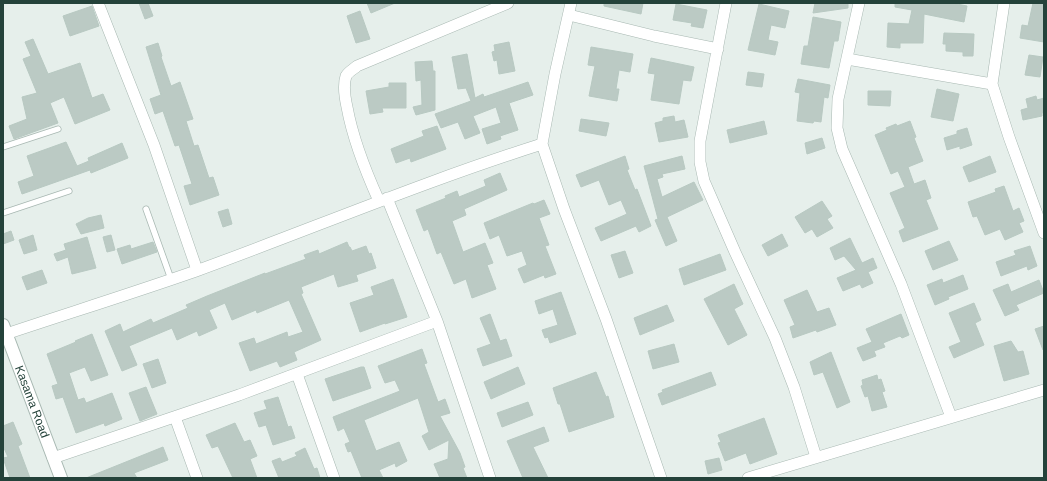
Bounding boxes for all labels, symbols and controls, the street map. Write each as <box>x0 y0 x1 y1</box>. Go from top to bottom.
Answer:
street label: Kasama Road <box>12 364 52 440</box>

